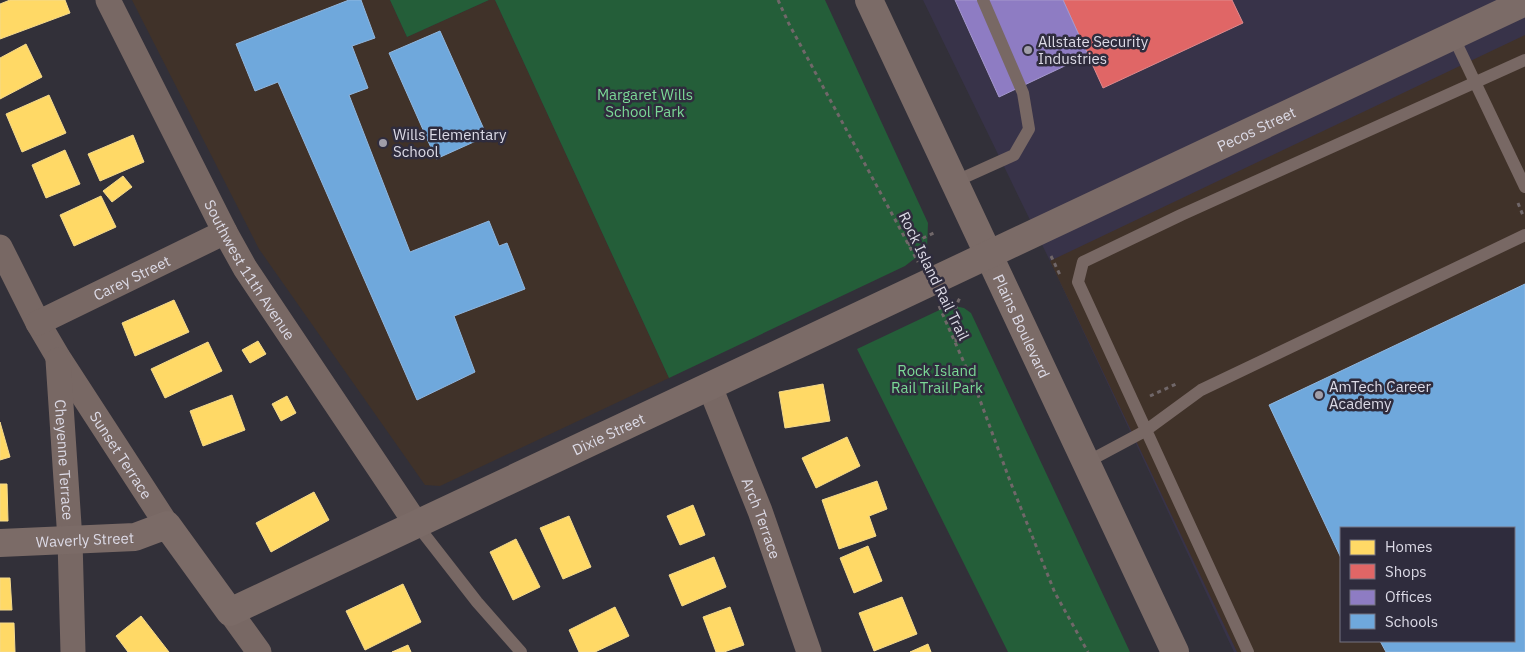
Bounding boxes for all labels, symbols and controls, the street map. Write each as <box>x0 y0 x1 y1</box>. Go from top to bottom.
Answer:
place label: Allstate Security Industries <box>1038 32 1149 68</box>
marker: Allstate Security Industries <box>1022 44 1034 56</box>
park label: Margaret Wills School Park <box>597 85 693 121</box>
street label: Pecos Street <box>1214 102 1299 155</box>
place label: Wills Elementary School <box>393 125 507 161</box>
marker: Wills Elementary School <box>377 137 389 149</box>
street label: Southwest 11th Avenue <box>201 196 300 343</box>
street label: Rock Island Rail Trail <box>895 208 973 344</box>
street label: Carey Street <box>90 251 173 304</box>
street label: Plains Boulevard <box>989 271 1054 381</box>
park label: Rock Island Rail Trail Park <box>891 361 983 397</box>
place label: AmTech Career Academy <box>1329 377 1432 413</box>
marker: AmTech Career Academy <box>1313 389 1325 401</box>
street label: Cheyenne Terrace <box>51 399 78 521</box>
street label: Sunset Terrace <box>86 407 157 502</box>
street label: Dixie Street <box>569 409 648 459</box>
street label: Arch Terrace <box>738 475 785 561</box>
legend <box>1340 527 1515 642</box>
street label: Waverly Street <box>35 528 134 551</box>
text: Homes <box>1385 537 1433 556</box>
text: Shops <box>1385 562 1427 581</box>
text: Offices <box>1385 587 1432 606</box>
text: Schools <box>1385 612 1438 631</box>

